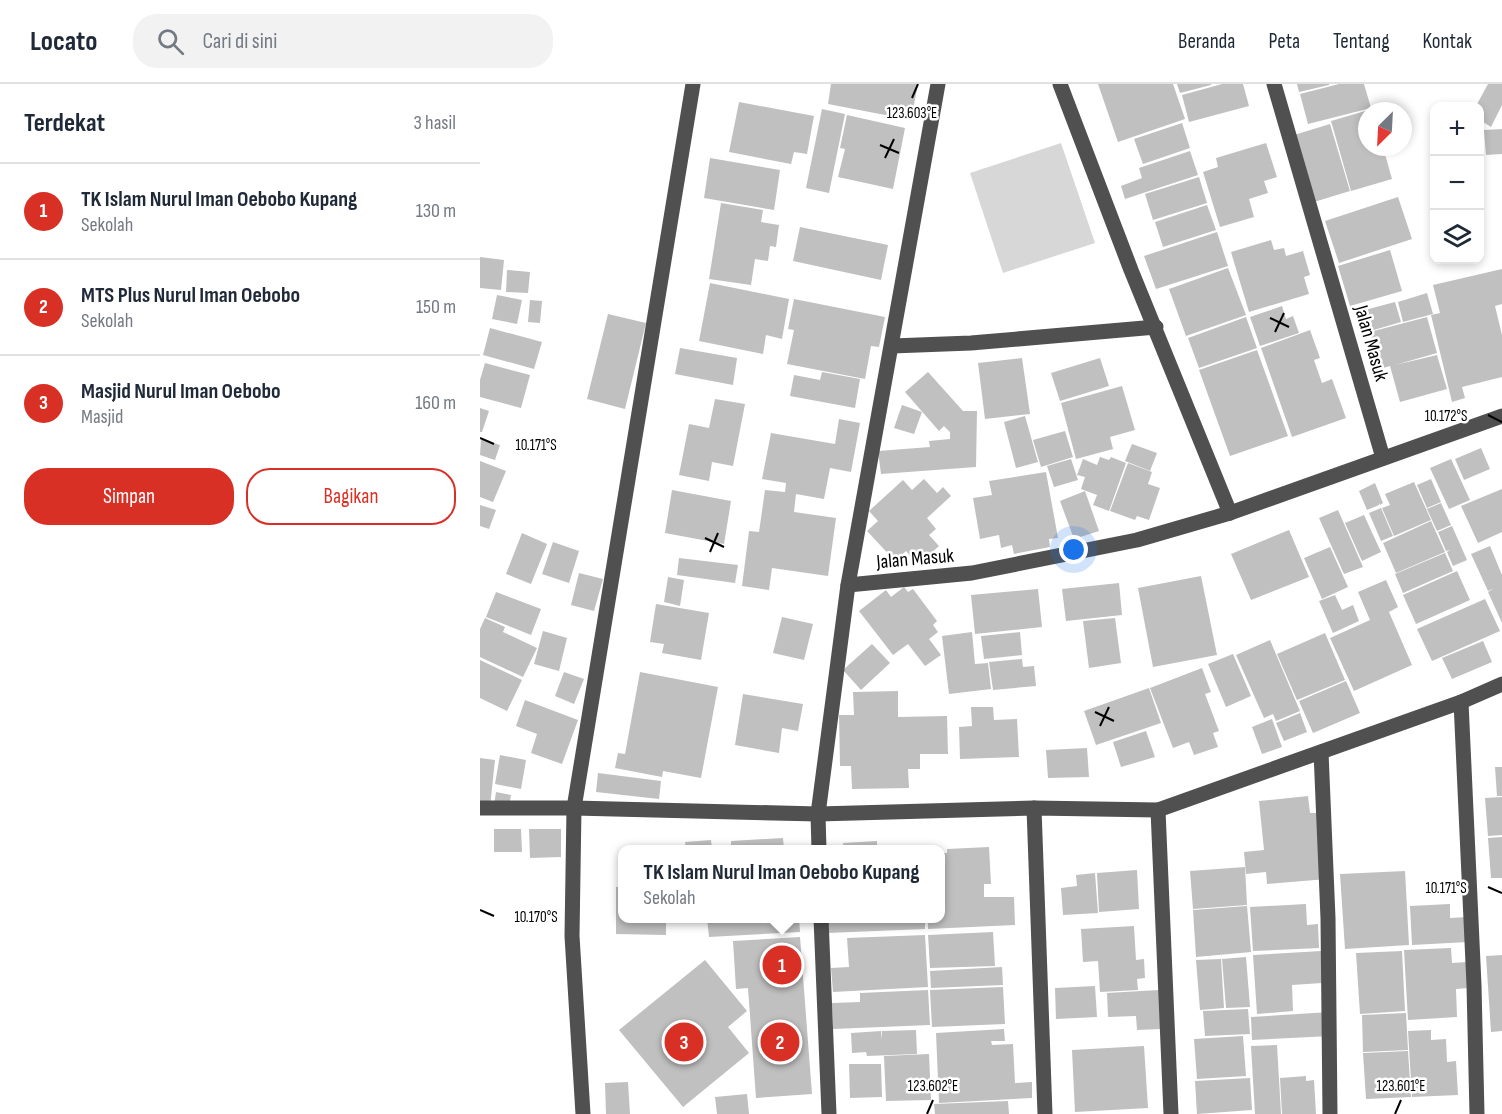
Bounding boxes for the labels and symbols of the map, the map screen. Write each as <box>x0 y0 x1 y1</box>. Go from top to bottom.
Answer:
north arrow <box>1358 102 1412 156</box>
text: 123.603°E <box>887 104 937 123</box>
street label: Jalan Masuk <box>1349 302 1393 384</box>
text: 10.172°S <box>1425 407 1467 426</box>
text: 10.171°S <box>515 436 557 455</box>
your location <box>1059 535 1088 564</box>
street label: Jalan Masuk <box>874 544 955 574</box>
text: 10.171°S <box>1425 879 1467 898</box>
text: 10.170°S <box>514 908 558 927</box>
pin: 1 <box>762 942 802 988</box>
pin: 3 <box>664 1020 704 1064</box>
pin: 2 <box>760 1020 800 1064</box>
text: 123.602°E <box>908 1077 958 1096</box>
text: 123.601°E <box>1377 1077 1425 1096</box>

